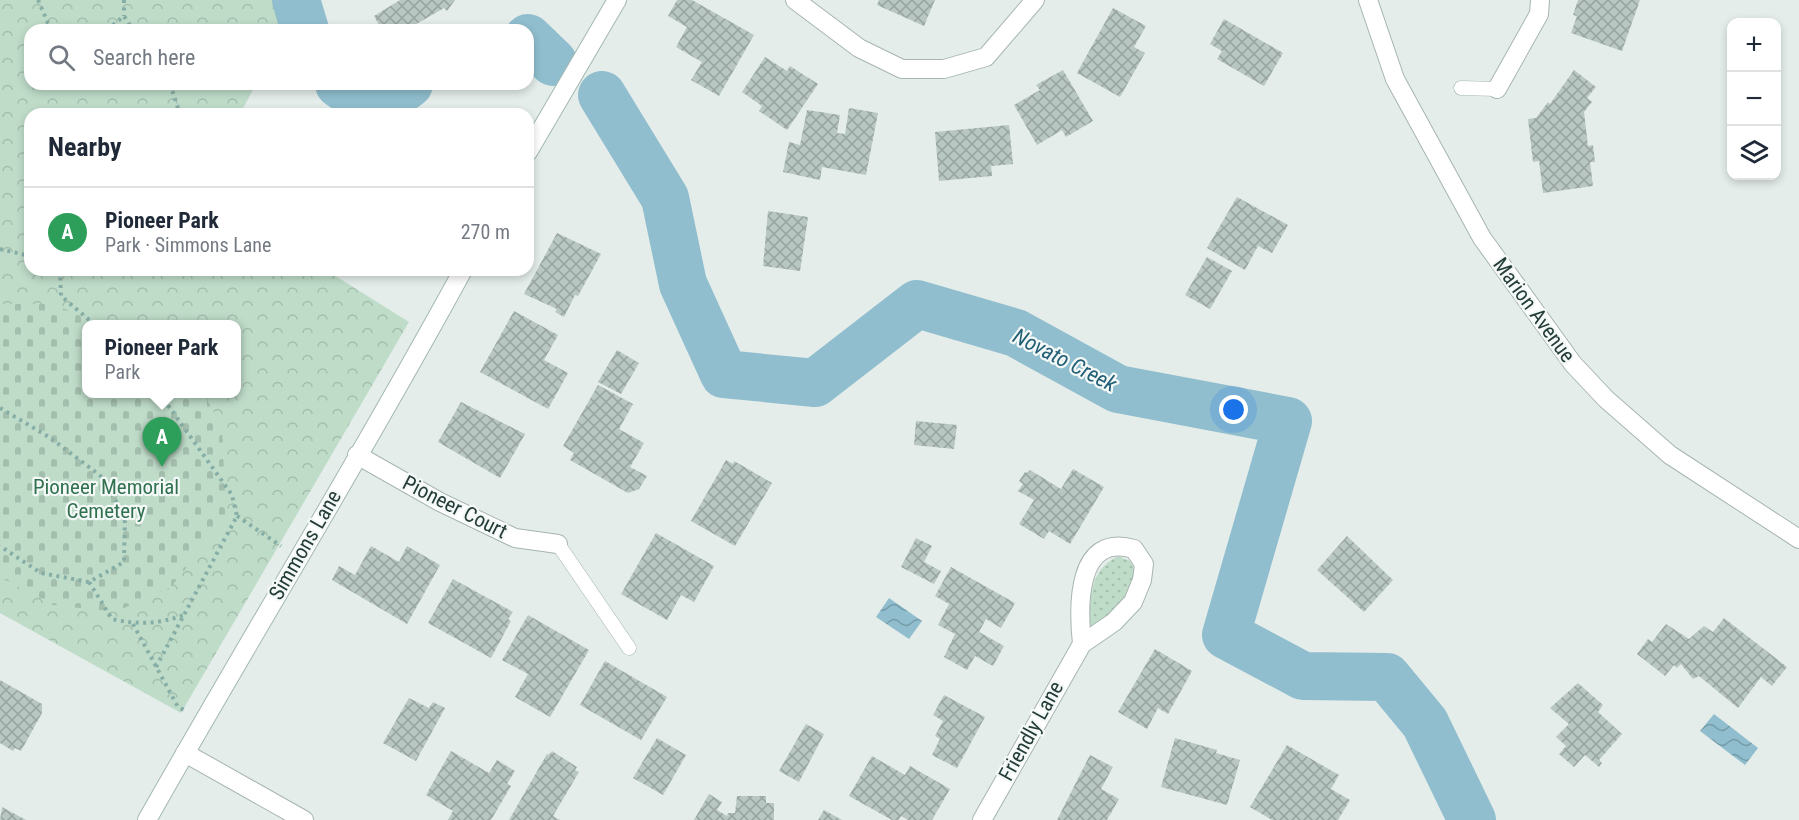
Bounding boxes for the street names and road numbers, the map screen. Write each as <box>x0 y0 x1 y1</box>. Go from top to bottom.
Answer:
street label: Marion Avenue <box>1488 253 1580 367</box>
street label: Pioneer Court <box>399 470 511 544</box>
street label: Simmons Lane <box>264 486 346 604</box>
street label: Friendly Lane <box>994 677 1068 785</box>

